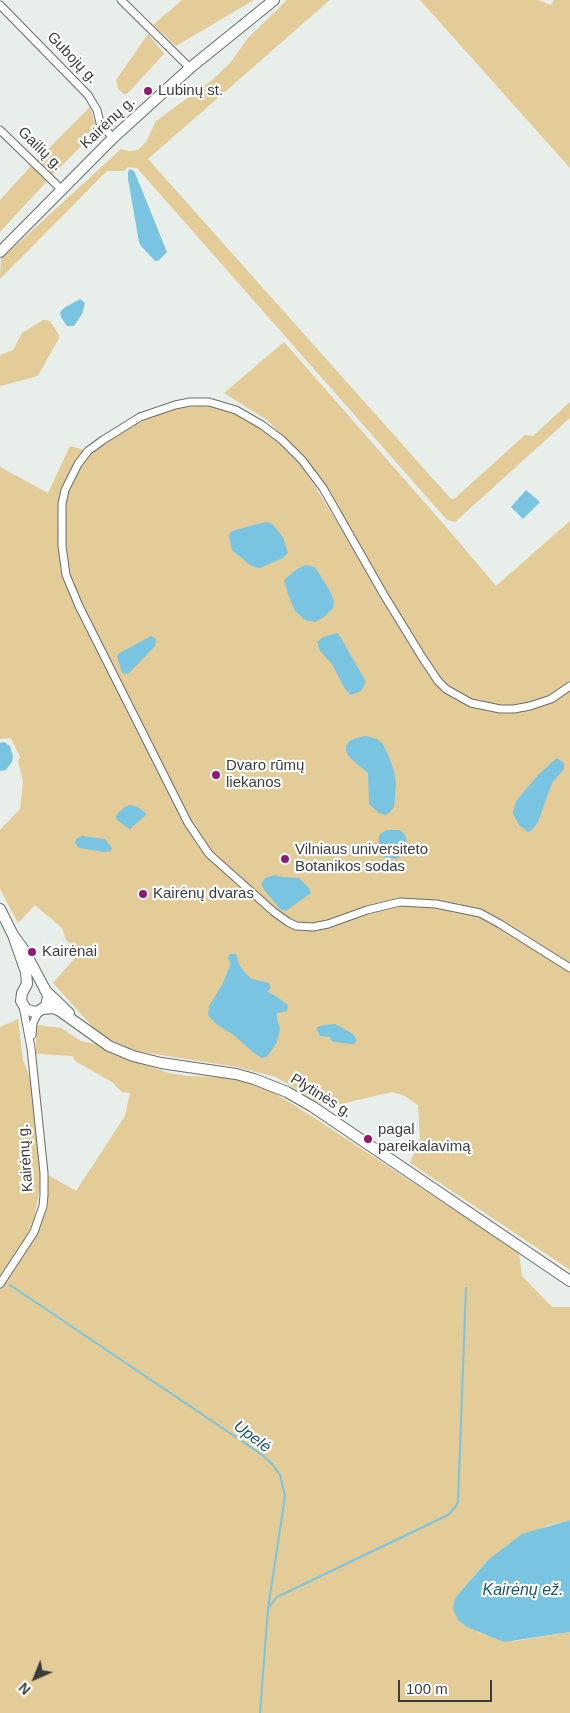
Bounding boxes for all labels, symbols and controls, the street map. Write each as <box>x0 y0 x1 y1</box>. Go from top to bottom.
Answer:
street label: Gubojų g. <box>43 28 101 88</box>
place label: Lubinų st. <box>158 82 223 100</box>
marker: Lubinų st. <box>142 85 154 97</box>
street label: Kairėnų g. <box>77 93 139 153</box>
street label: Gailių g. <box>14 123 66 175</box>
place label: Dvaro rūmų liekanos <box>226 757 304 792</box>
marker: Dvaro rūmų liekanos <box>210 769 222 781</box>
place label: Vilniaus universiteto Botanikos sodas <box>295 841 428 876</box>
marker: Vilniaus universiteto Botanikos sodas <box>279 853 291 865</box>
place label: Kairėnų dvaras <box>153 885 254 903</box>
marker: Kairėnų dvaras <box>137 888 149 900</box>
place label: Kairėnai <box>42 943 97 961</box>
marker: Kairėnai <box>26 946 38 958</box>
street label: Plytinės g. <box>287 1070 355 1122</box>
place label: pagal pareikalavimą <box>378 1121 471 1156</box>
street label: Kairėnų g. <box>15 1123 37 1193</box>
marker: pagal pareikalavimą <box>362 1133 374 1145</box>
water label: Upelė <box>230 1417 274 1457</box>
water label: Kairėnų ež. <box>483 1581 563 1601</box>
north arrow <box>10 1653 60 1703</box>
scale bar <box>400 1670 494 1702</box>
text: N <box>15 1680 34 1698</box>
text: 100 m <box>406 1680 448 1697</box>

